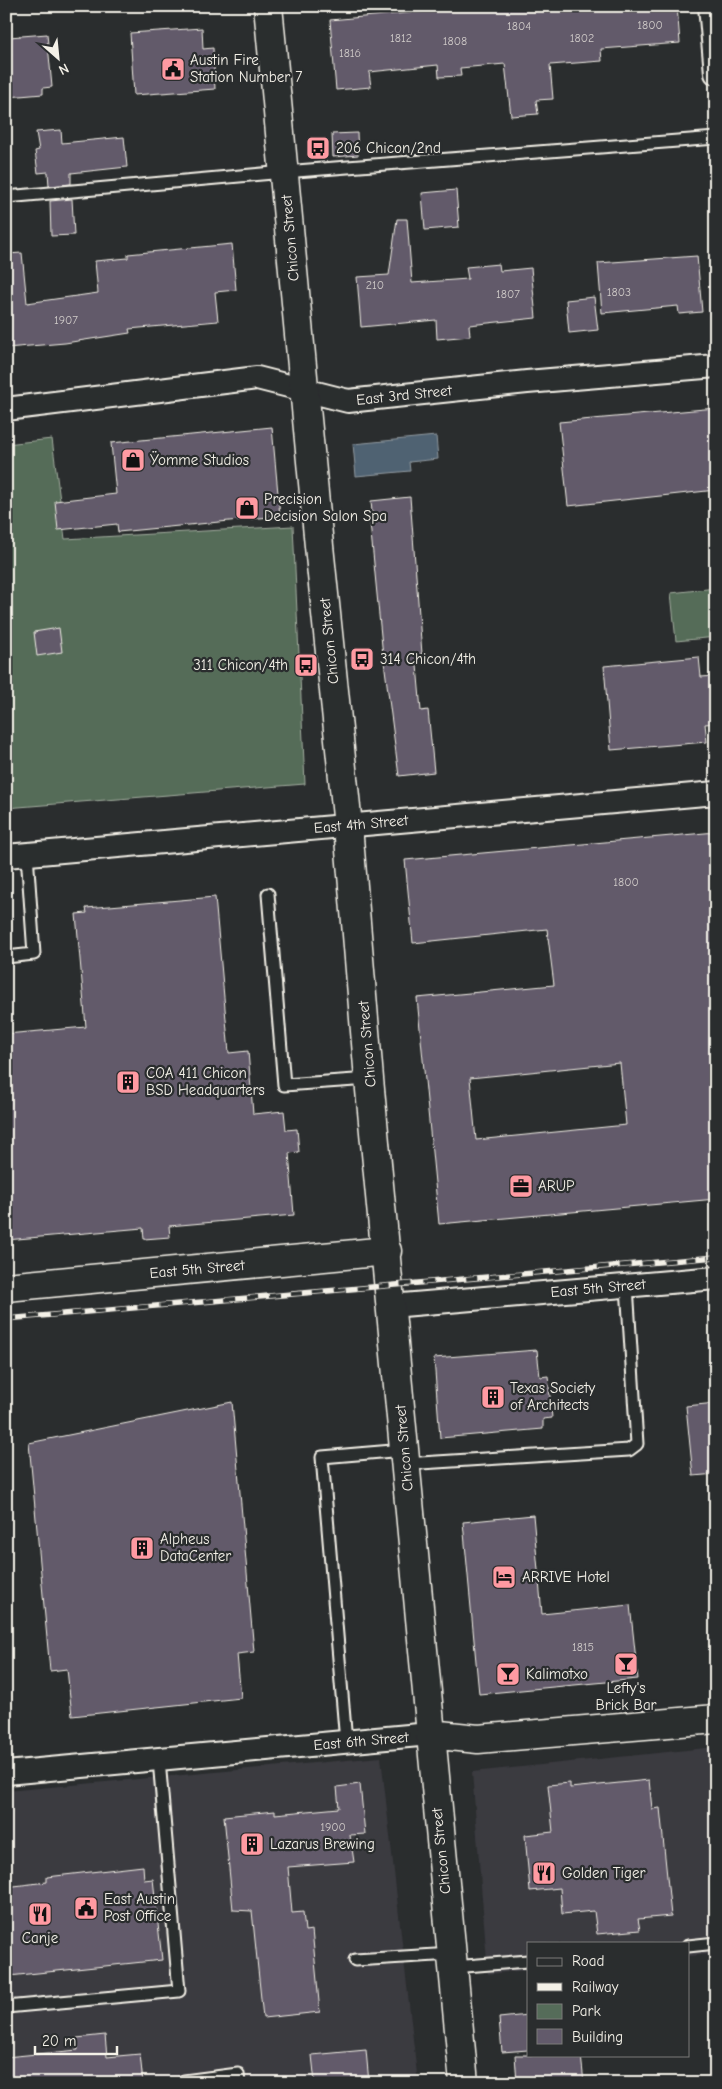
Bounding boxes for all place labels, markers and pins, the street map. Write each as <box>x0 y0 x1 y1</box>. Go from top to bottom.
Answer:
place label: Austin Fire Station Number 7 <box>190 51 302 86</box>
public building icon: Austin Fire Station Number 7 <box>160 56 186 82</box>
bus stop icon: 206 Chicon/2nd <box>305 135 331 161</box>
place label: 206 Chicon/2nd <box>336 139 441 157</box>
shop icon: Ÿomme Studios <box>120 447 146 473</box>
place label: Ÿomme Studios <box>150 451 249 469</box>
place label: Precision Decision Salon Spa <box>264 490 387 525</box>
shop icon: Precision Decision Salon Spa <box>234 495 260 521</box>
bus stop icon: 314 Chicon/4th <box>349 646 375 672</box>
place label: 314 Chicon/4th <box>380 650 476 668</box>
bus stop icon: 311 Chicon/4th <box>293 652 319 678</box>
place label: 311 Chicon/4th <box>193 656 288 674</box>
place label: COA 411 Chicon BSD Headquarters <box>146 1064 265 1099</box>
building icon: COA 411 Chicon BSD Headquarters <box>115 1069 141 1095</box>
office icon: ARUP <box>508 1173 534 1199</box>
place label: ARUP <box>538 1177 575 1195</box>
place label: Texas Society of Architects <box>510 1379 596 1414</box>
building icon: Texas Society of Architects <box>480 1384 506 1410</box>
place label: Alpheus DataCenter <box>160 1530 231 1565</box>
building icon: Alpheus DataCenter <box>129 1535 155 1561</box>
hotel icon: ARRIVE Hotel <box>491 1564 517 1590</box>
place label: ARRIVE Hotel <box>522 1568 610 1586</box>
bar icon: Lefty's Brick Bar <box>613 1651 639 1677</box>
bar icon: Kalimotxo <box>495 1661 521 1687</box>
place label: Kalimotxo <box>526 1665 588 1683</box>
place label: Lefty's Brick Bar <box>595 1679 657 1714</box>
building icon: Lazarus Brewing <box>239 1831 265 1857</box>
place label: Lazarus Brewing <box>270 1835 375 1853</box>
restaurant icon: Golden Tiger <box>531 1860 557 1886</box>
place label: Golden Tiger <box>562 1864 645 1882</box>
place label: East Austin Post Office <box>104 1890 175 1925</box>
public building icon: East Austin Post Office <box>73 1895 99 1921</box>
restaurant icon: Canje <box>27 1901 53 1927</box>
place label: Canje <box>22 1929 59 1947</box>

